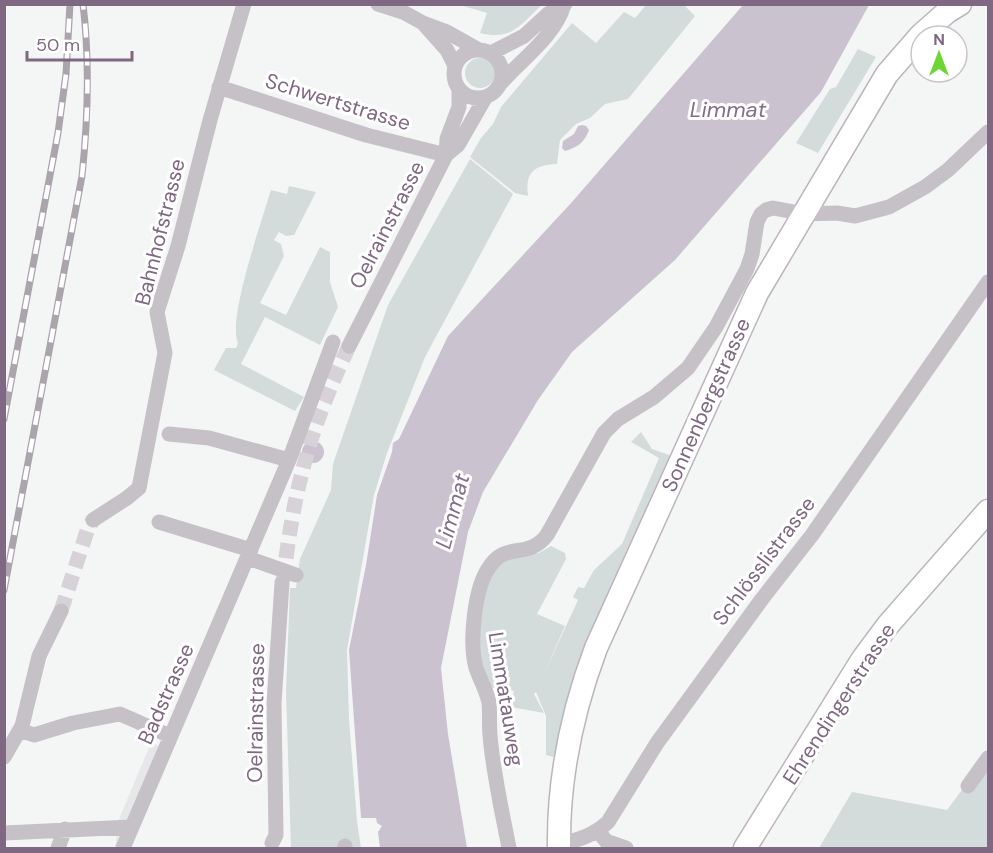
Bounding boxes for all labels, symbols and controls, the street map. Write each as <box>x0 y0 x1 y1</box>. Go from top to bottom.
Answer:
scale bar <box>27 24 132 62</box>
north arrow <box>909 24 969 84</box>
text: N <box>933 29 945 50</box>
text: 50 m <box>36 33 80 57</box>
street label: Schwertstrasse <box>262 67 414 137</box>
water label: Limmat <box>690 95 767 124</box>
street label: Bahnhofstrasse <box>128 156 192 308</box>
street label: Oelrainstrasse <box>343 156 431 294</box>
street label: Sonnenbergstrasse <box>655 314 757 496</box>
water label: Limmat <box>429 470 477 552</box>
street label: Schlösslistrasse <box>706 491 822 631</box>
street label: Ehrendingerstrasse <box>776 618 902 790</box>
street label: Limmatauweg <box>482 630 530 768</box>
street label: Badstrasse <box>131 639 201 749</box>
street label: Oelrainstrasse <box>241 643 271 783</box>

